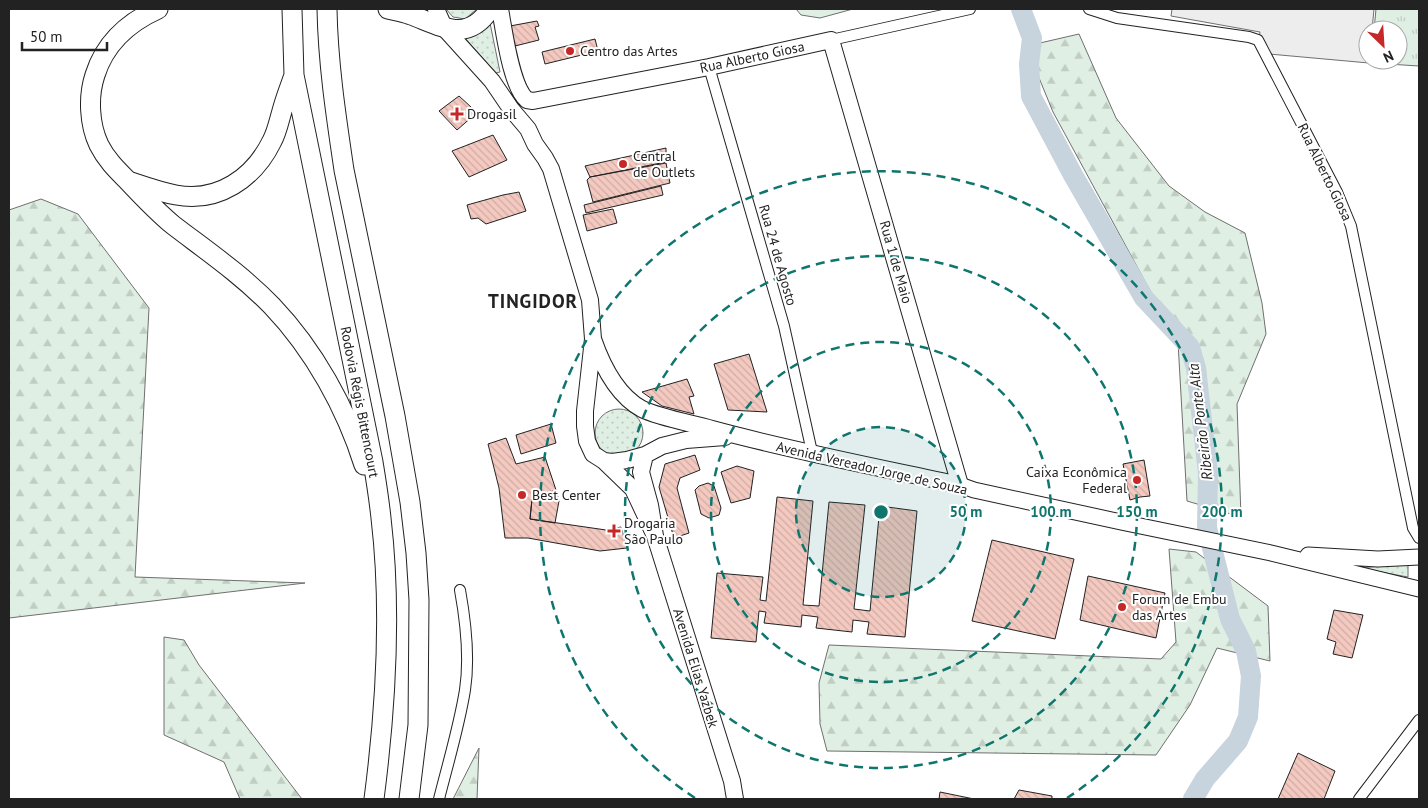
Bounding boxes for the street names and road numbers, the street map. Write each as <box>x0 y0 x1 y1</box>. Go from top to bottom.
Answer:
street label: Rua Alberto Giosa <box>698 37 806 77</box>
street label: Rua Alberto Giosa <box>1294 120 1356 224</box>
street label: Rua 24 de Agosto <box>755 202 801 308</box>
street label: Rua 1 de Maio <box>876 218 916 306</box>
street label: Rodovia Régis Bittencourt <box>336 325 384 479</box>
street label: Avenida Vereador Jorge de Souza <box>774 437 970 499</box>
street label: Avenida Elias Yazbek <box>669 606 723 730</box>

